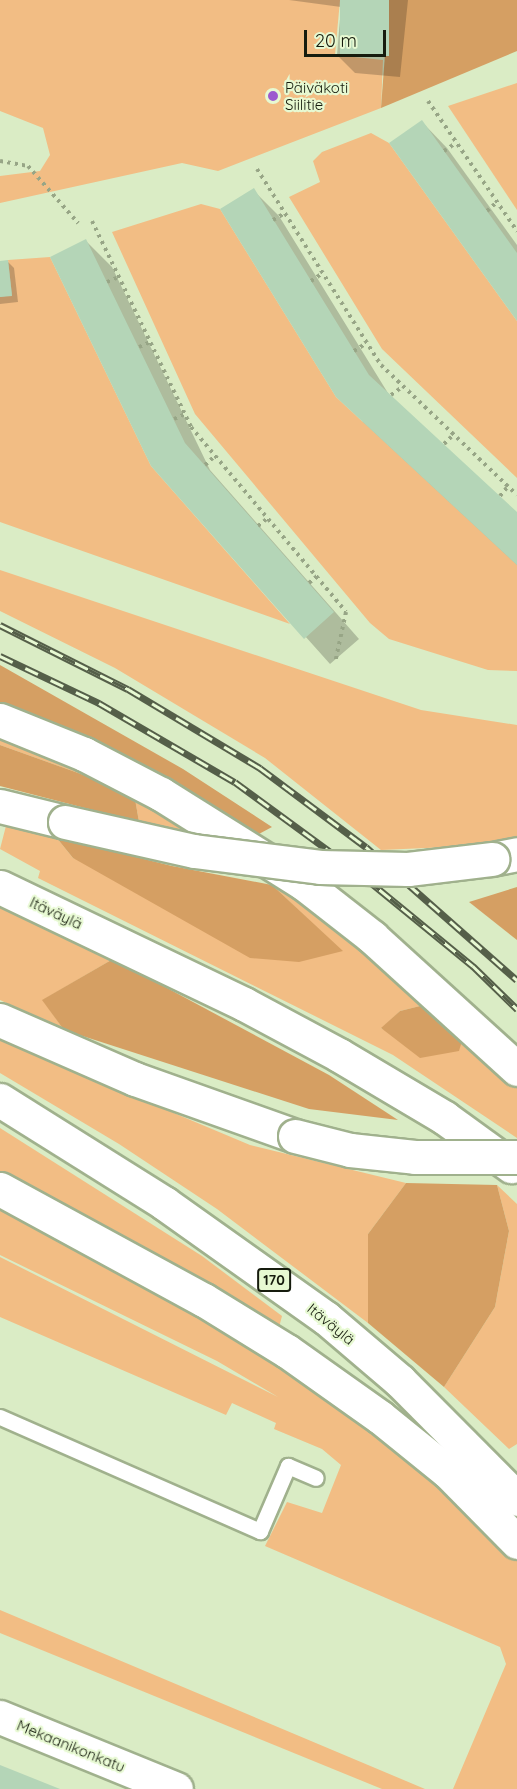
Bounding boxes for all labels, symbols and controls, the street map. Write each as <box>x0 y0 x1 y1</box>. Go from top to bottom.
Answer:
scale bar <box>307 18 390 56</box>
text: 20 m <box>315 29 357 52</box>
place label: Päiväkoti Siilitie <box>285 78 348 113</box>
marker: Päiväkoti Siilitie <box>266 89 280 103</box>
street label: Itäväylä <box>27 893 85 933</box>
road number: 170 <box>256 1269 292 1291</box>
street label: Itäväylä <box>304 1299 358 1349</box>
street label: Mekaanikonkatu <box>14 1716 128 1776</box>

